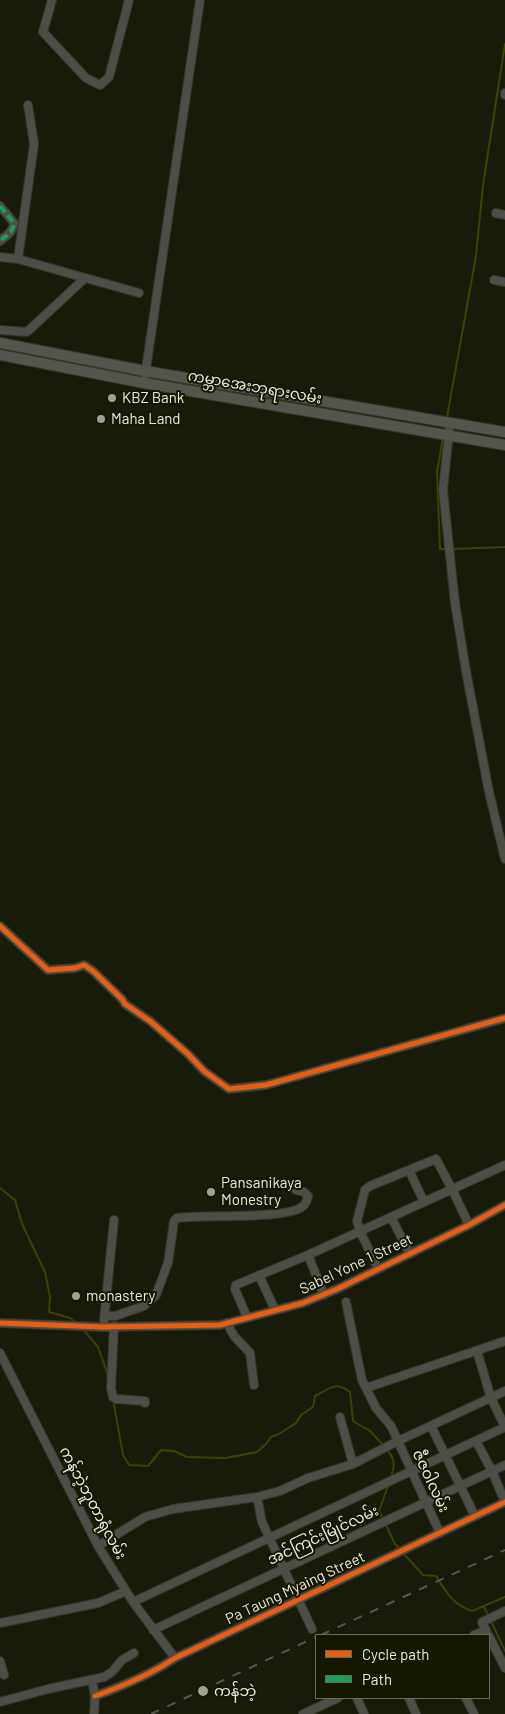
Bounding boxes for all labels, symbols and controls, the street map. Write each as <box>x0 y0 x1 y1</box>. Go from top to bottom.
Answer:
street label: ကမ္ဘာအေးဘုရားလမ်း <box>187 366 323 408</box>
place label: KBZ Bank <box>122 389 184 407</box>
marker: KBZ Bank <box>106 392 118 404</box>
place label: Maha Land <box>111 410 180 428</box>
marker: Maha Land <box>95 413 107 425</box>
place label: Pansanikaya Monestry <box>221 1174 302 1209</box>
marker: Pansanikaya Monestry <box>205 1186 217 1198</box>
street label: Sabel Yone 1 Street <box>297 1230 415 1298</box>
place label: monastery <box>86 1287 155 1305</box>
marker: monastery <box>70 1290 82 1302</box>
street label: ကန်ဘဲ့ဘူတာရုံလမ်း <box>56 1443 130 1563</box>
street label: ဇီဇဝါလမ်း <box>409 1447 453 1515</box>
street label: အင်ကြင်းမြိုင်လမ်း <box>265 1501 381 1569</box>
street label: Pa Taung Myaing Street <box>222 1548 368 1628</box>
legend <box>315 1634 490 1699</box>
text: Cycle path <box>362 1645 429 1663</box>
text: Path <box>362 1670 392 1688</box>
place label: ကန်ဘဲ့ <box>214 1682 256 1700</box>
marker: ကန်ဘဲ့ <box>196 1684 210 1698</box>

